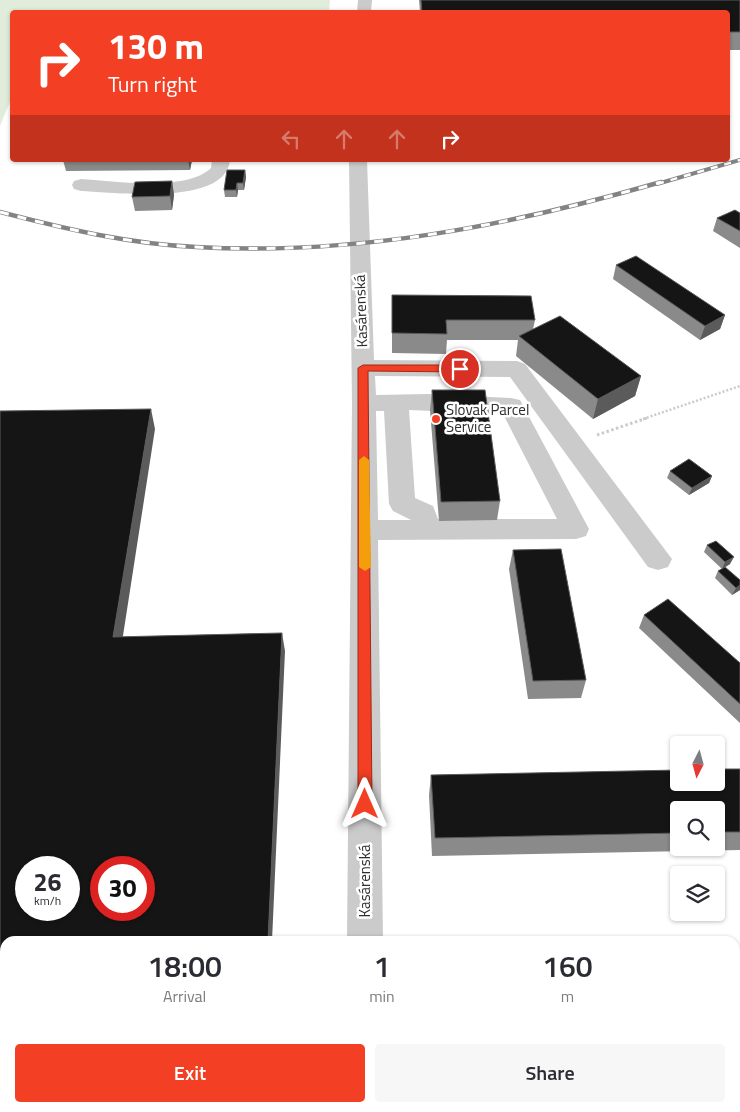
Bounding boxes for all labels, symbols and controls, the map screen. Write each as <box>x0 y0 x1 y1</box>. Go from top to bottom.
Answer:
text: 130 m <box>108 19 204 73</box>
icon: right <box>25 30 90 95</box>
text: Turn right <box>108 67 197 101</box>
icon: left <box>277 125 305 153</box>
icon: ahead <box>330 125 358 153</box>
icon: ahead <box>383 125 411 153</box>
icon: right <box>436 125 464 153</box>
street label: Kasárenská <box>348 274 373 348</box>
pin <box>439 348 481 390</box>
icon: arrive <box>446 355 474 383</box>
place label: Slovak Parcel Service <box>446 398 529 438</box>
marker: Slovak Parcel Service <box>430 413 442 425</box>
north arrow <box>670 736 725 791</box>
map controls <box>670 736 725 921</box>
position arrow <box>338 777 390 829</box>
button: search <box>670 801 725 856</box>
street label: Kasárenská <box>353 844 376 917</box>
speed limit sign: 30 <box>90 856 155 921</box>
text: 26 <box>33 863 62 901</box>
button: layers <box>670 866 725 921</box>
text: km/h <box>34 891 61 910</box>
text: 18:00 <box>147 943 222 989</box>
text: 1 <box>374 943 390 989</box>
text: 160 <box>542 943 593 989</box>
text: Arrival <box>163 984 206 1008</box>
text: min <box>369 984 395 1008</box>
text: m <box>561 984 574 1008</box>
button: Exit <box>15 1044 365 1102</box>
button: Share <box>375 1044 725 1102</box>

